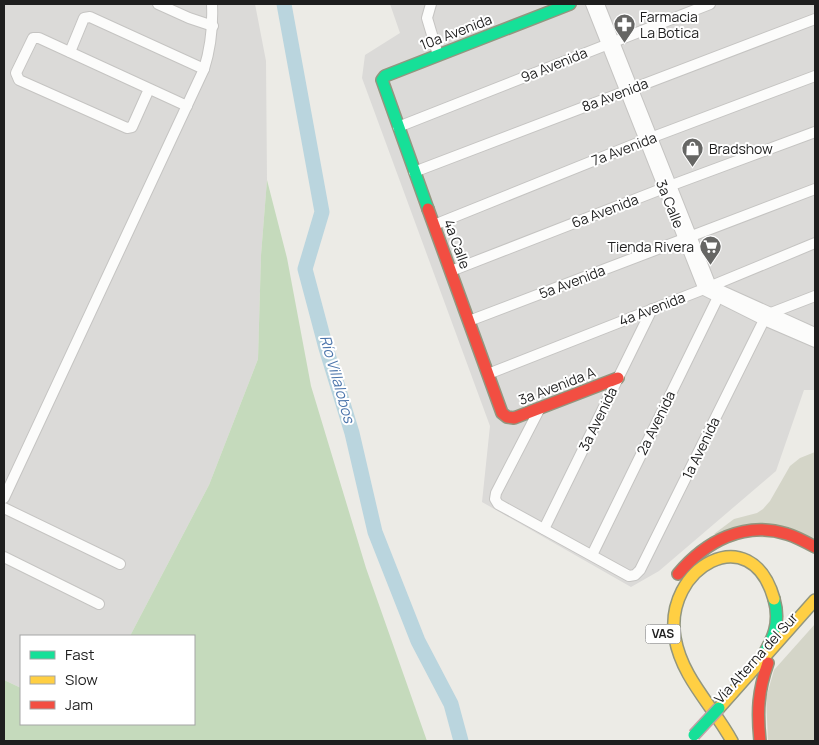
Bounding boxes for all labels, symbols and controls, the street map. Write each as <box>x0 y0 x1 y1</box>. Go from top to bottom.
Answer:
place label: Farmacia La Botica <box>640 7 699 42</box>
street label: 10a Avenida <box>417 9 494 54</box>
pharmacy icon: Farmacia La Botica <box>612 13 636 44</box>
street label: 9a Avenida <box>518 43 590 86</box>
street label: 8a Avenida <box>579 73 651 116</box>
street label: 7a Avenida <box>588 127 659 170</box>
shop icon: Bradshow <box>681 137 705 168</box>
place label: Bradshow <box>709 139 773 158</box>
street label: 3a Calle <box>652 177 689 231</box>
street label: 6a Avenida <box>569 189 641 232</box>
street label: 4a Calle <box>440 216 475 271</box>
supermarket icon: Tienda Rivera <box>698 235 722 266</box>
place label: Tienda Rivera <box>608 237 694 256</box>
street label: 5a Avenida <box>536 260 608 303</box>
street label: 4a Avenida <box>616 287 688 330</box>
water label: Río Villalobos <box>315 333 360 426</box>
street label: 3a Avenida A <box>516 362 598 409</box>
street label: 3a Avenida <box>574 384 621 454</box>
street label: 2a Avenida <box>632 387 679 458</box>
street label: 1a Avenida <box>677 414 724 482</box>
street label: Vía Alterna del Sur <box>710 608 802 707</box>
road number: VAS <box>646 624 680 644</box>
legend <box>20 635 195 725</box>
text: Fast <box>65 644 94 665</box>
text: Slow <box>65 669 98 690</box>
text: Jam <box>65 694 93 715</box>

